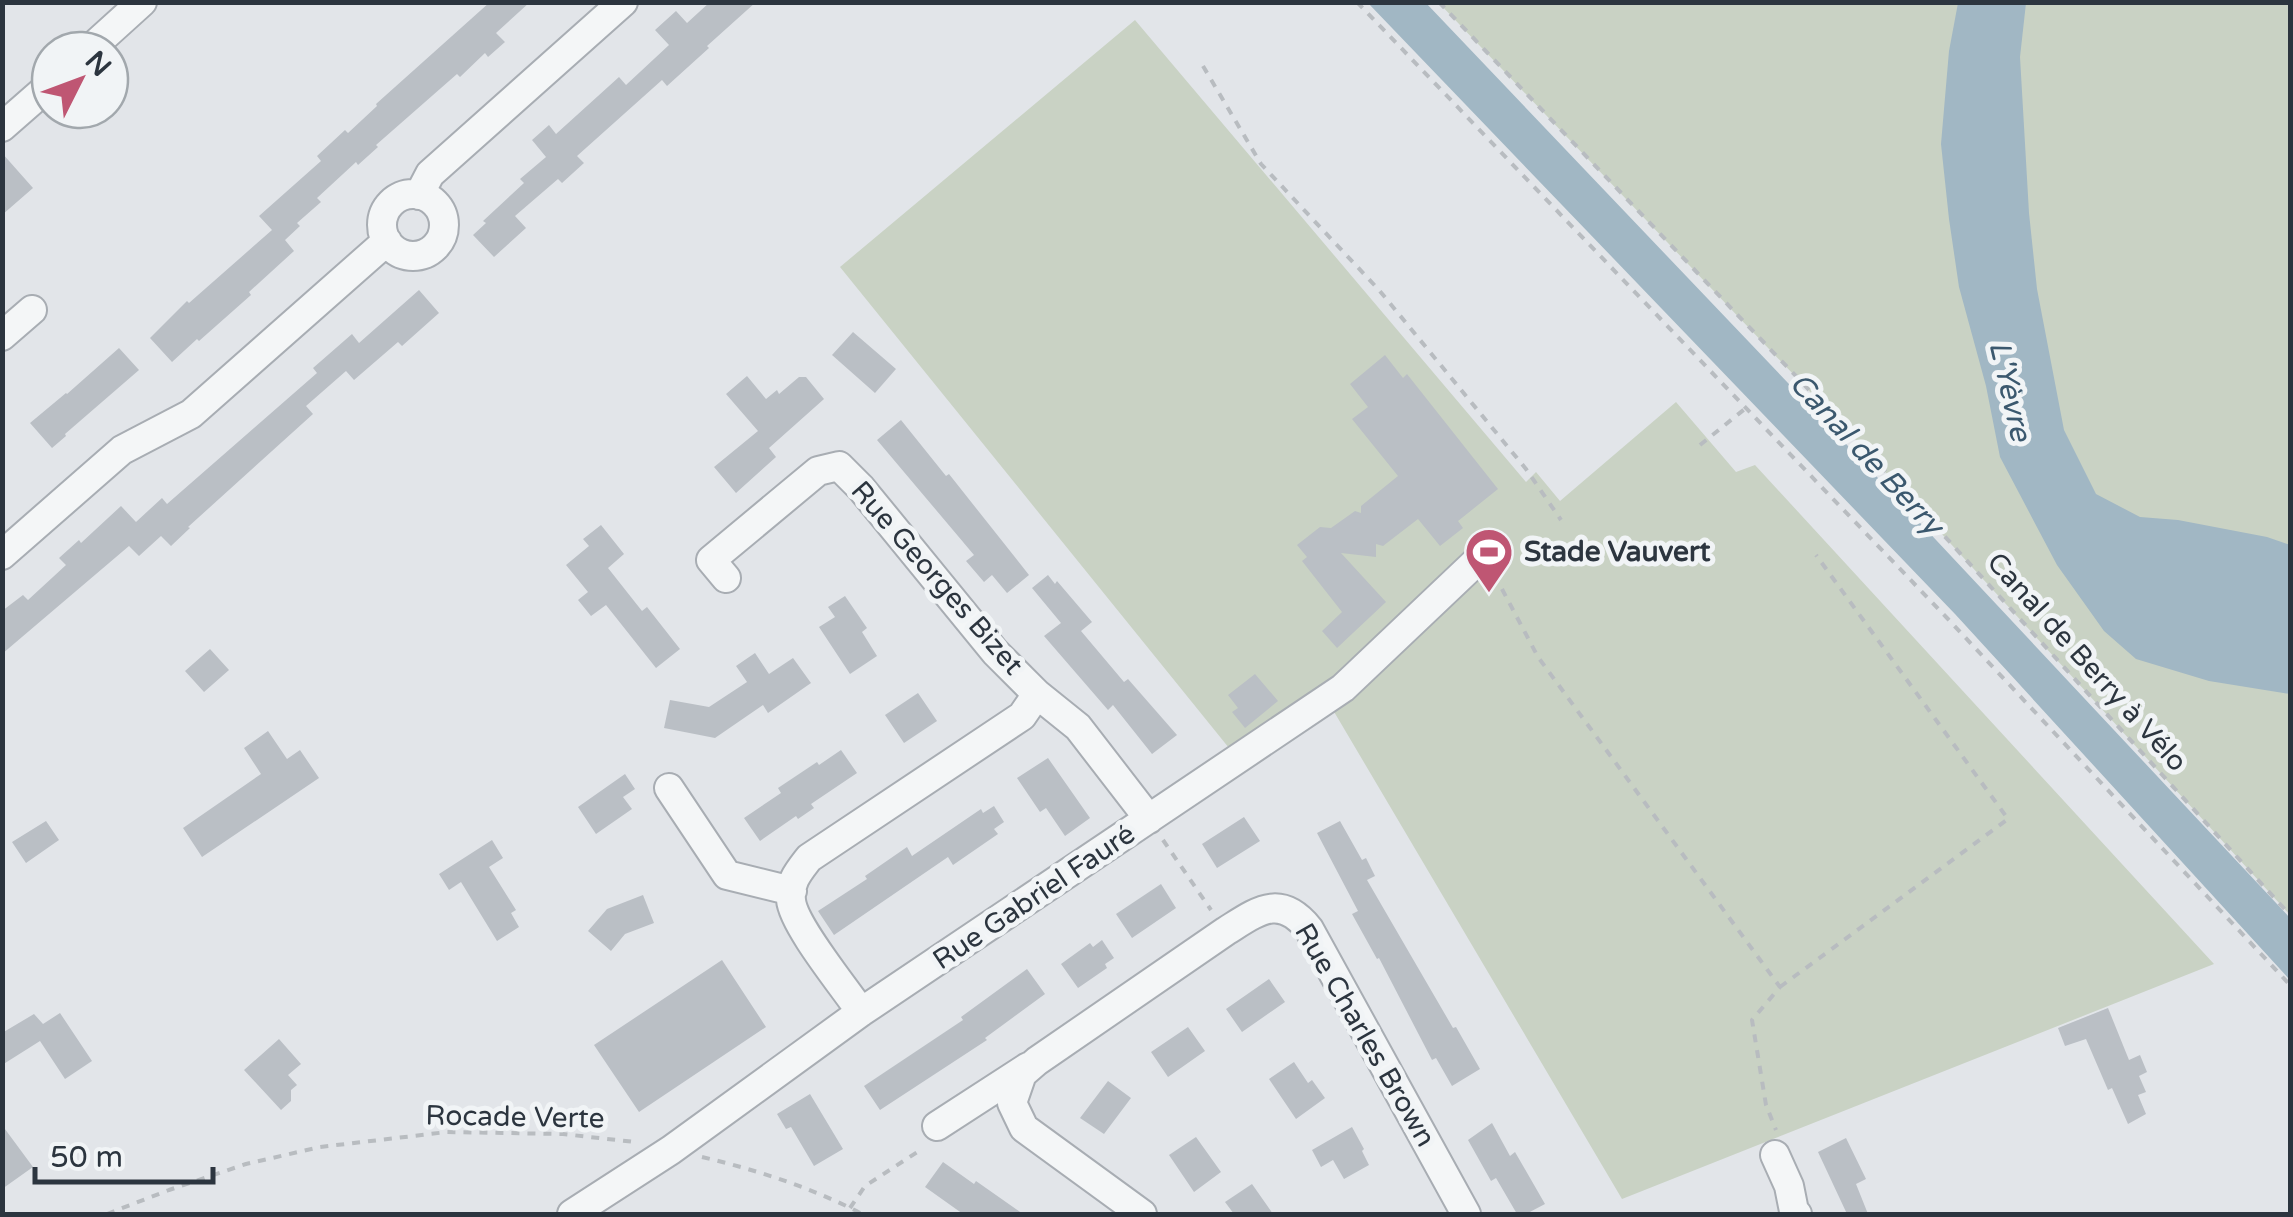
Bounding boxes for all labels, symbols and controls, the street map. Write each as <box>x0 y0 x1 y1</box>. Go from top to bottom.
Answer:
north arrow <box>30 30 130 130</box>
text: N <box>78 44 118 84</box>
water label: L'Yèvre <box>1981 337 2040 447</box>
water label: Canal de Berry <box>1781 365 1953 545</box>
street label: Rue Georges Bizet <box>844 474 1031 682</box>
sports icon: Stade Vauvert <box>1463 526 1515 594</box>
place label: Stade Vauvert <box>1524 535 1711 569</box>
street label: Canal de Berry à Vélo <box>1980 546 2194 778</box>
street label: Rue Gabriel Fauré <box>927 817 1141 977</box>
street label: Rue Charles Brown <box>1287 917 1443 1153</box>
street label: Rocade Verte <box>425 1098 605 1136</box>
scale bar <box>35 1122 212 1184</box>
text: 50 m <box>50 1139 123 1176</box>

